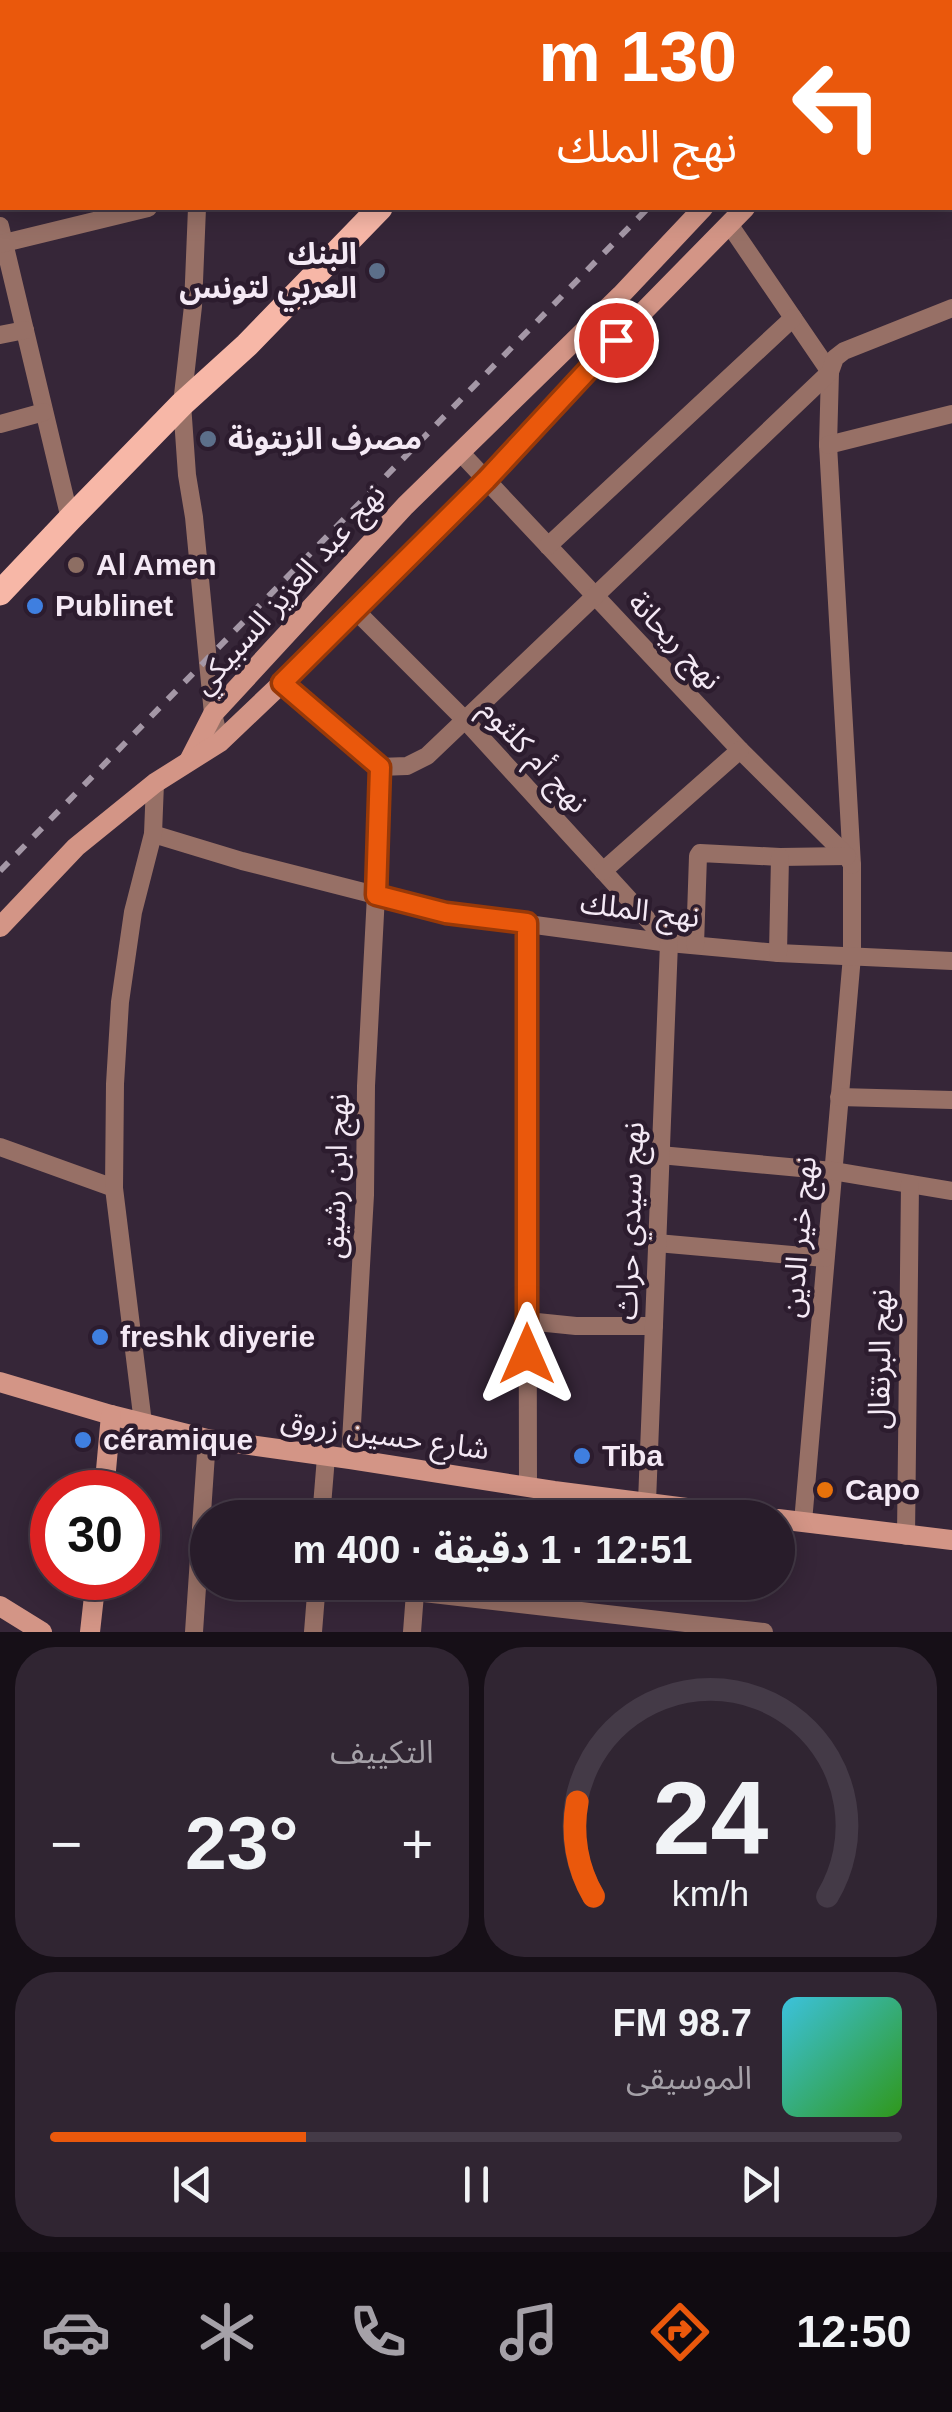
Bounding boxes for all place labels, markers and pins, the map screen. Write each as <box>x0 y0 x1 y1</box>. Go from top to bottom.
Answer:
place label: البنك العربي لتونس <box>179 237 357 312</box>
marker: البنك العربي لتونس <box>366 260 388 282</box>
pin <box>574 298 659 383</box>
place label: مصرف الزيتونة <box>228 422 422 456</box>
marker: مصرف الزيتونة <box>197 428 219 450</box>
place label: Al Amen <box>96 548 217 581</box>
marker: Al Amen <box>65 554 87 576</box>
place label: Publinet <box>55 589 173 622</box>
marker: Publinet <box>24 595 46 617</box>
place label: freshk diyerie <box>120 1320 315 1353</box>
marker: freshk diyerie <box>89 1326 111 1348</box>
place label: céramique <box>103 1423 253 1456</box>
marker: céramique <box>72 1429 94 1451</box>
place label: Tiba <box>602 1439 663 1472</box>
marker: Tiba <box>571 1445 593 1467</box>
place label: Capo <box>845 1473 920 1506</box>
marker: Capo <box>814 1479 836 1501</box>

